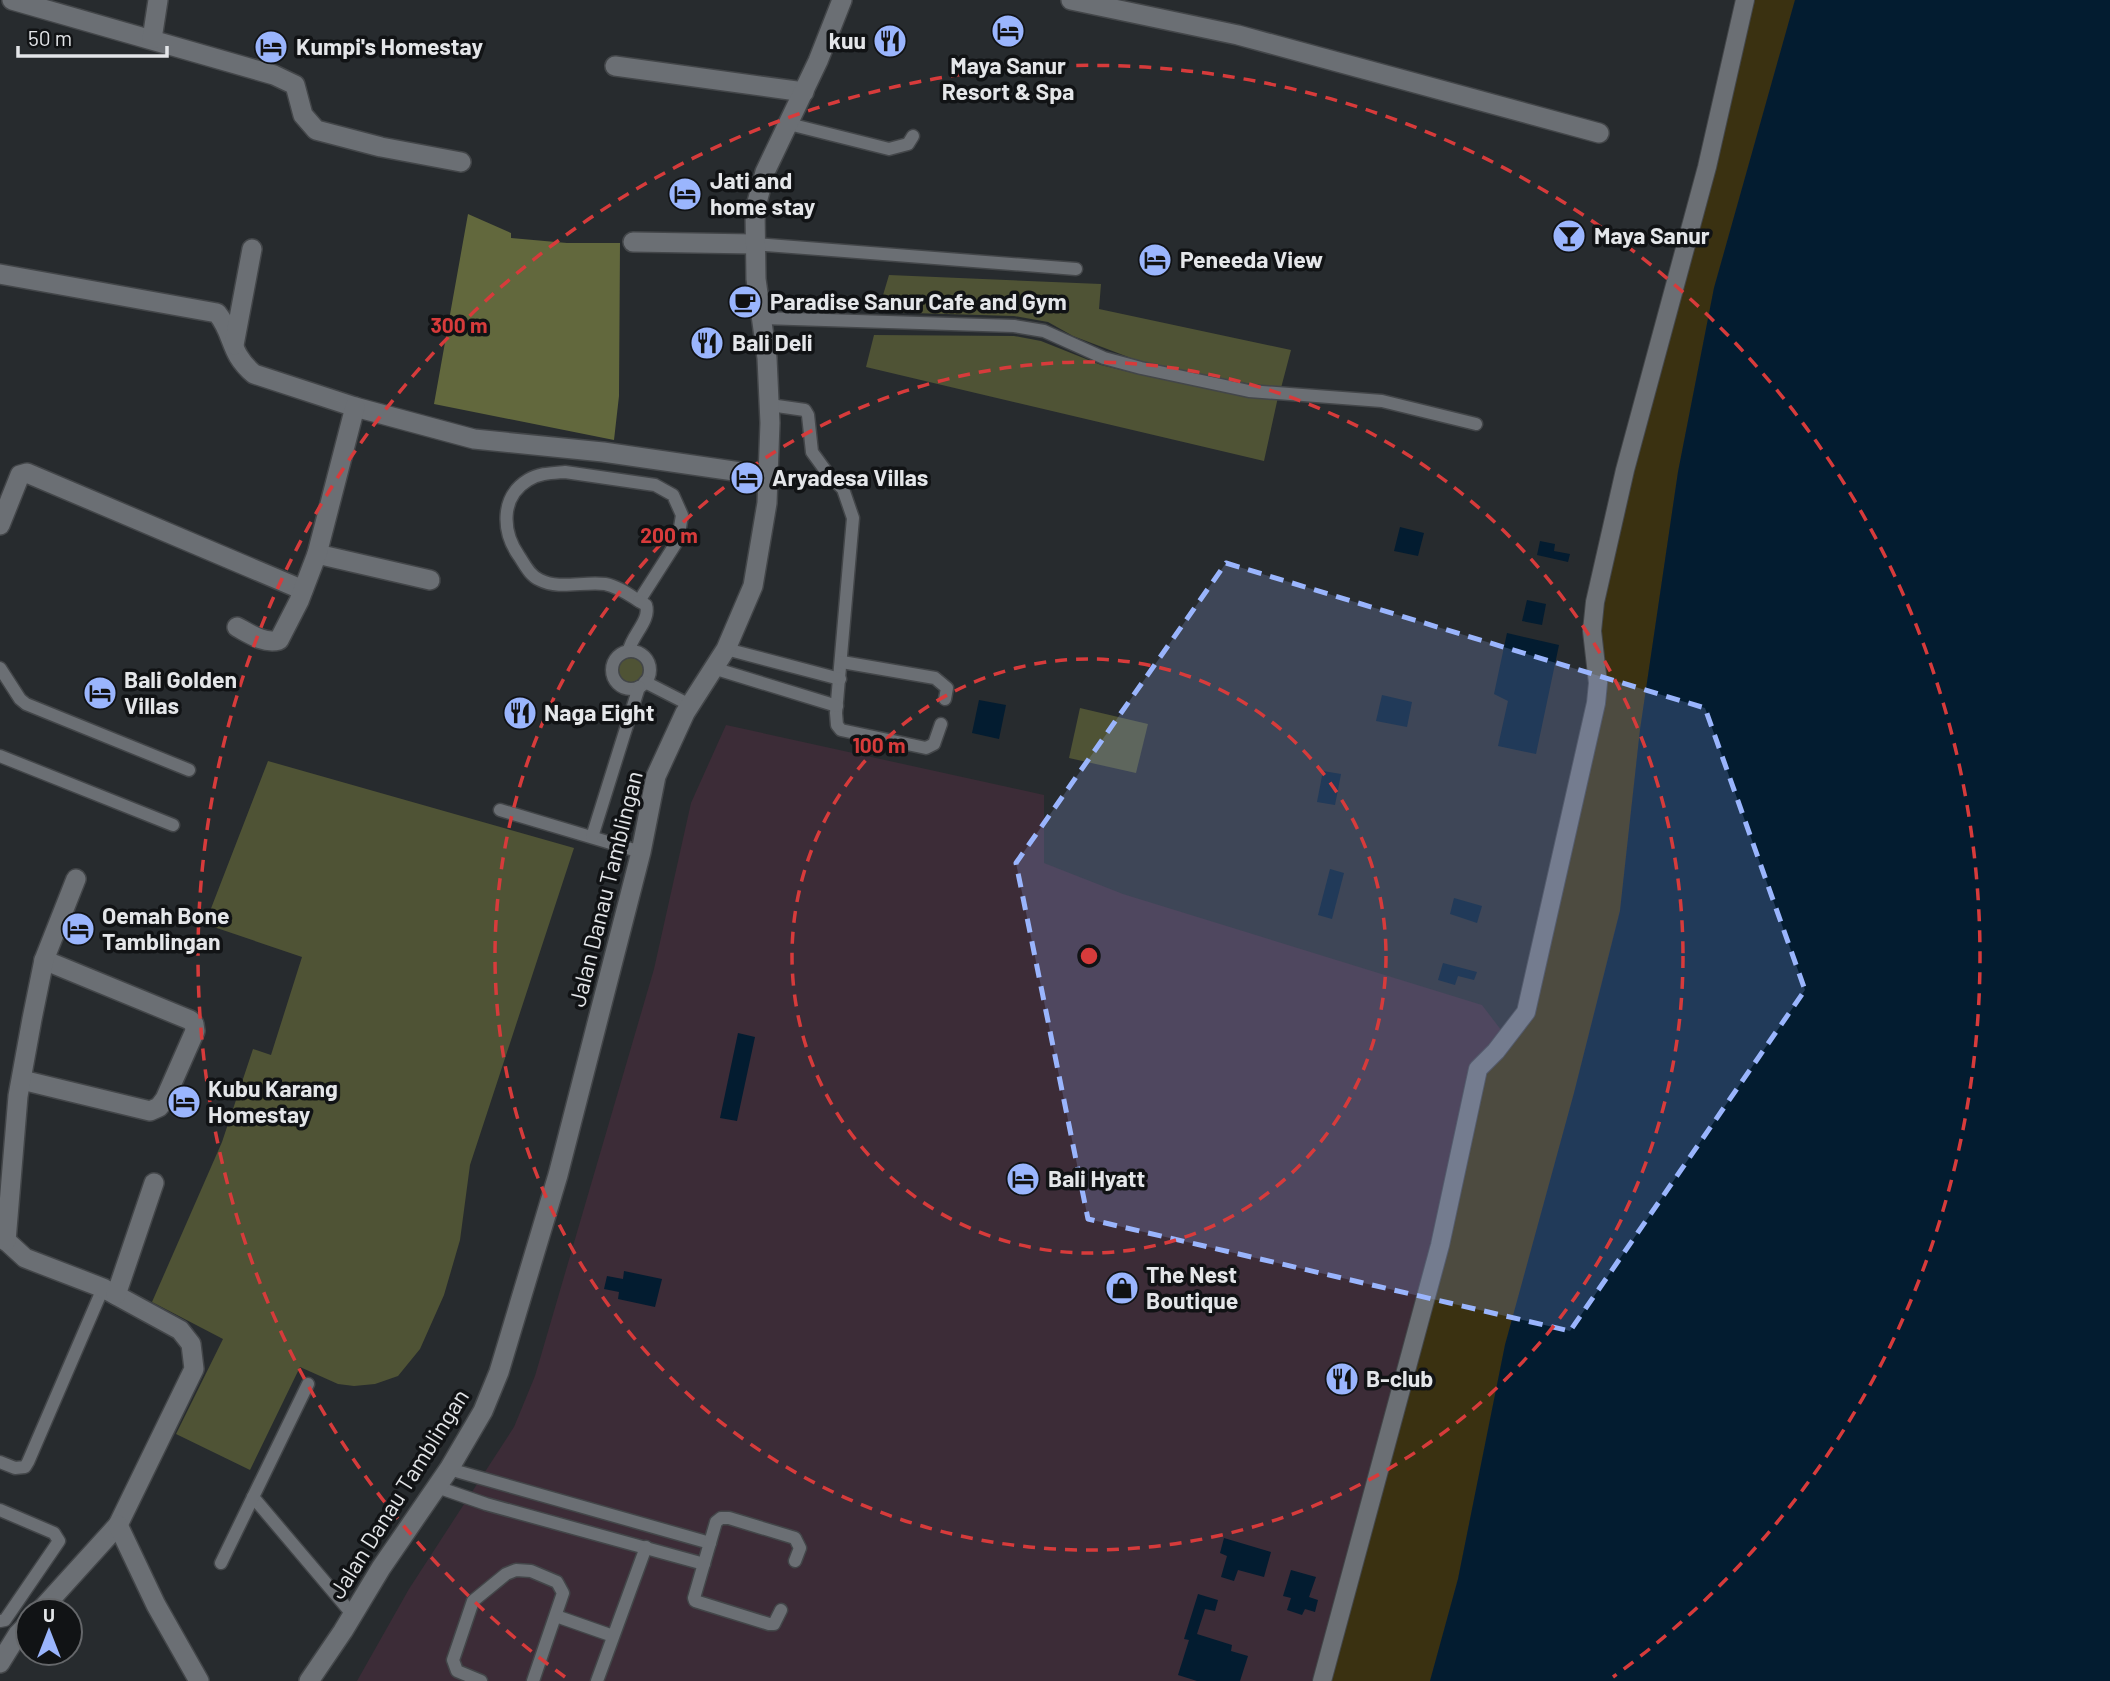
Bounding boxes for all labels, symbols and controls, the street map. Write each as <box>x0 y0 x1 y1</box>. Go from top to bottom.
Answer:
hotel icon: Maya Sanur Resort & Spa <box>989 12 1027 50</box>
scale bar <box>18 14 166 58</box>
restaurant icon: kuu <box>871 22 909 60</box>
text: 50 m <box>28 25 72 50</box>
place label: kuu <box>829 26 866 54</box>
hotel icon: Kumpi's Homestay <box>252 28 290 66</box>
place label: Kumpi's Homestay <box>296 32 483 60</box>
place label: Maya Sanur Resort & Spa <box>942 51 1074 105</box>
place label: Jati and home stay <box>710 166 816 220</box>
hotel icon: Jati and home stay <box>666 175 704 213</box>
bar icon: Maya Sanur <box>1550 217 1588 255</box>
place label: Maya Sanur <box>1594 221 1710 249</box>
hotel icon: Peneeda View <box>1136 241 1174 279</box>
place label: Peneeda View <box>1180 245 1323 273</box>
cafe icon: Paradise Sanur Cafe and Gym <box>726 283 764 321</box>
place label: Paradise Sanur Cafe and Gym <box>770 287 1067 315</box>
text: 300 m <box>430 312 488 337</box>
restaurant icon: Bali Deli <box>688 324 726 362</box>
place label: Bali Deli <box>732 328 813 356</box>
hotel icon: Aryadesa Villas <box>728 459 766 497</box>
place label: Aryadesa Villas <box>772 463 928 491</box>
text: 200 m <box>640 522 698 547</box>
place label: Bali Golden Villas <box>124 665 237 719</box>
hotel icon: Bali Golden Villas <box>81 674 119 712</box>
restaurant icon: Naga Eight <box>501 694 539 732</box>
place label: Naga Eight <box>544 698 654 726</box>
text: 100 m <box>852 732 906 757</box>
street label: Jalan Danau Tamblingan <box>562 768 648 1010</box>
place label: Oemah Bone Tamblingan <box>102 901 230 955</box>
hotel icon: Oemah Bone Tamblingan <box>59 910 97 948</box>
centre of rings <box>1077 944 1101 968</box>
place label: Kubu Karang Homestay <box>208 1074 338 1128</box>
hotel icon: Kubu Karang Homestay <box>165 1083 203 1121</box>
hotel icon: Bali Hyatt <box>1004 1160 1042 1198</box>
place label: Bali Hyatt <box>1048 1164 1145 1192</box>
place label: The Nest Boutique <box>1146 1260 1238 1314</box>
shop icon: The Nest Boutique <box>1103 1269 1141 1307</box>
restaurant icon: B-club <box>1323 1360 1361 1398</box>
place label: B-club <box>1366 1364 1433 1392</box>
street label: Jalan Danau Tamblingan <box>322 1383 474 1604</box>
north arrow <box>14 1597 84 1667</box>
text: U <box>43 1603 55 1626</box>

